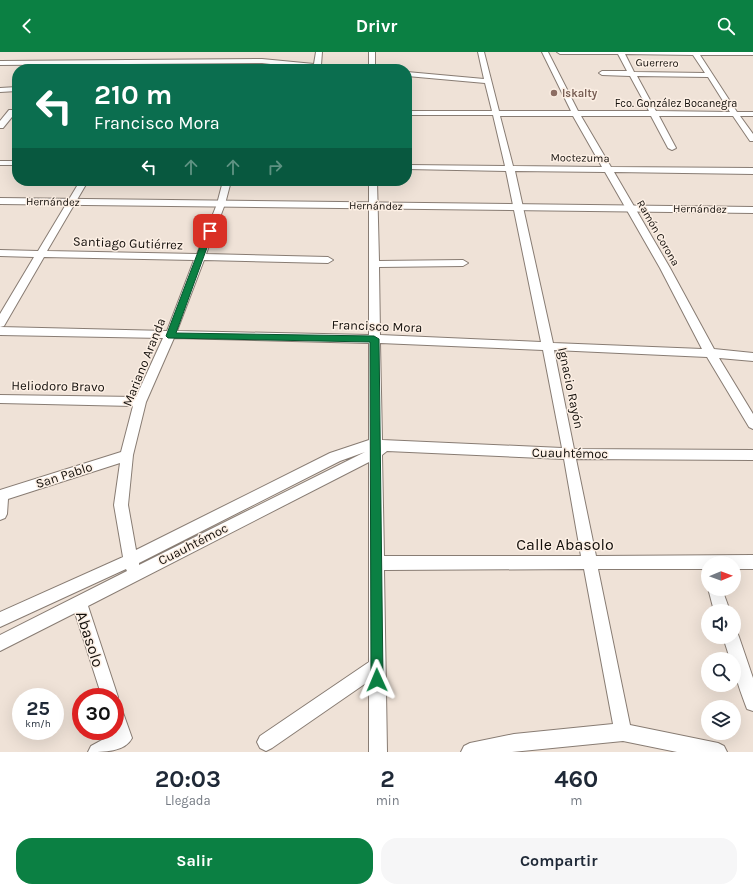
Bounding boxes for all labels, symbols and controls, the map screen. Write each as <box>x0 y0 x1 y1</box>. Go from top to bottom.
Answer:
icon: back <box>16 15 38 37</box>
text: Drivr <box>356 15 397 37</box>
icon: search <box>715 15 737 37</box>
street label: Guerrero <box>635 56 679 70</box>
text: 210 m <box>94 78 172 111</box>
icon: left <box>28 80 80 132</box>
place label: Iskalty <box>562 87 598 100</box>
marker: Iskalty <box>549 88 559 98</box>
street label: Fco. González Bocanegra <box>615 97 737 110</box>
text: Francisco Mora <box>94 112 220 134</box>
street label: Moctezuma <box>550 151 610 165</box>
icon: left <box>138 156 160 178</box>
icon: ahead <box>180 156 202 178</box>
icon: ahead <box>222 156 244 178</box>
icon: right <box>264 156 286 178</box>
street label: Hernández <box>26 195 80 209</box>
street label: Ramón Corona <box>634 198 682 268</box>
street label: Hernández <box>349 199 403 213</box>
street label: Hernández <box>673 202 727 216</box>
pin <box>193 214 227 248</box>
icon: arrive <box>199 220 221 242</box>
street label: Santiago Gutiérrez <box>73 234 183 252</box>
street label: Mariano Aranda <box>119 316 169 408</box>
street label: Francisco Mora <box>331 317 423 335</box>
street label: Ignacio Rayón <box>555 346 587 430</box>
street label: Heliodoro Bravo <box>11 378 105 394</box>
street label: Cuauhtémoc <box>532 445 608 461</box>
street label: San Pablo <box>34 459 94 491</box>
street label: Cuauhtémoc <box>156 520 230 568</box>
street label: Calle Abasolo <box>516 535 614 554</box>
north arrow <box>701 556 741 596</box>
map controls <box>701 556 741 740</box>
button: sound <box>701 604 741 644</box>
street label: Abasolo <box>72 609 108 669</box>
button: search <box>701 652 741 692</box>
position arrow <box>356 659 398 701</box>
speed limit sign: 30 <box>72 688 124 740</box>
text: 25 <box>26 697 50 720</box>
button: layers <box>701 700 741 740</box>
text: km/h <box>25 718 51 730</box>
text: 20:03 <box>155 765 221 793</box>
text: 2 <box>380 765 395 793</box>
text: 460 <box>554 765 598 793</box>
text: Llegada <box>165 793 211 808</box>
text: min <box>376 793 400 808</box>
text: m <box>570 793 582 808</box>
button: Salir <box>16 838 373 884</box>
button: Compartir <box>381 838 737 884</box>

